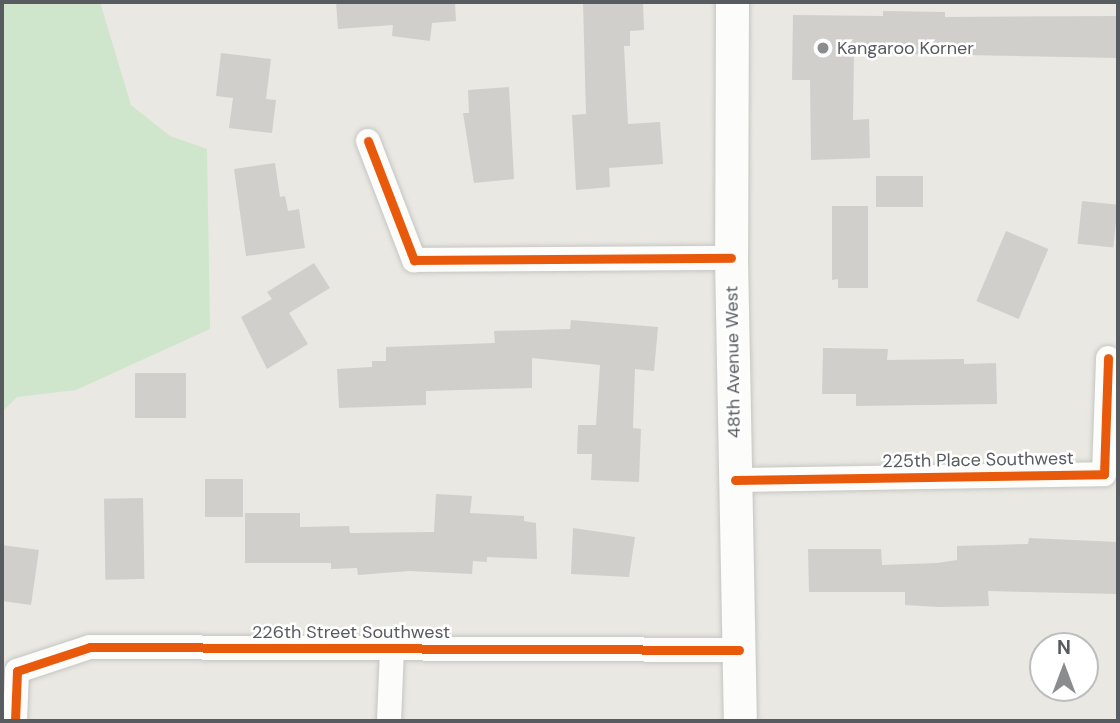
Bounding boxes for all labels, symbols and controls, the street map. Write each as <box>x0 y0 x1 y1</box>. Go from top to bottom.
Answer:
place label: Kangaroo Korner <box>837 37 974 59</box>
marker: Kangaroo Korner <box>815 40 831 56</box>
street label: 48th Avenue West <box>721 286 745 438</box>
street label: 225th Place Southwest <box>882 448 1074 472</box>
street label: 226th Street Southwest <box>252 621 450 643</box>
north arrow <box>1029 632 1099 702</box>
text: N <box>1057 635 1071 660</box>

